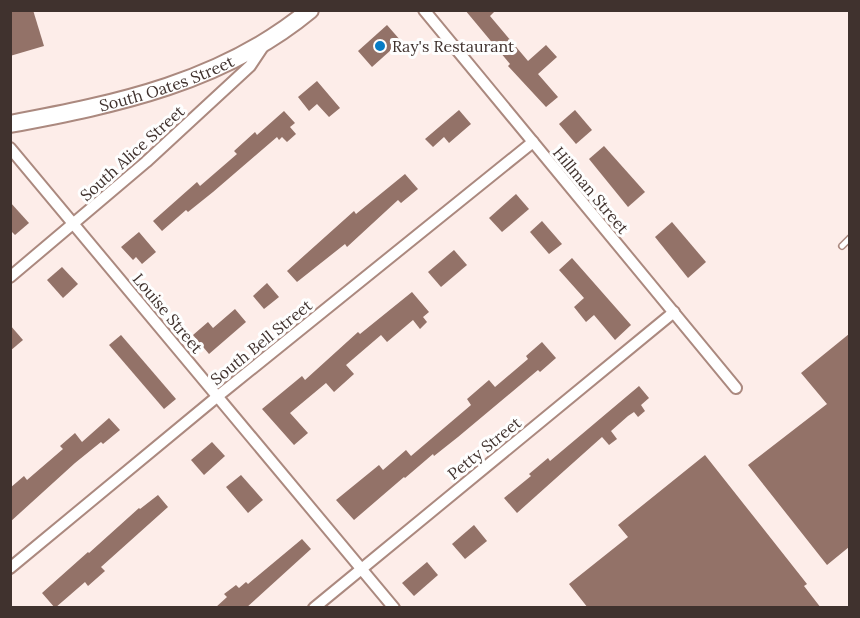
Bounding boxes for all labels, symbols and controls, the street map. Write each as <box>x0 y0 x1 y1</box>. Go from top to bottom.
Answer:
place label: Ray's Restaurant <box>392 36 515 56</box>
marker: Ray's Restaurant <box>373 39 387 53</box>
street label: South Oates Street <box>97 51 238 115</box>
street label: South Alice Street <box>76 100 189 205</box>
street label: Hillman Street <box>549 142 634 238</box>
street label: Louise Street <box>129 269 208 358</box>
street label: South Bell Street <box>206 294 316 389</box>
street label: Petty Street <box>443 412 525 484</box>

